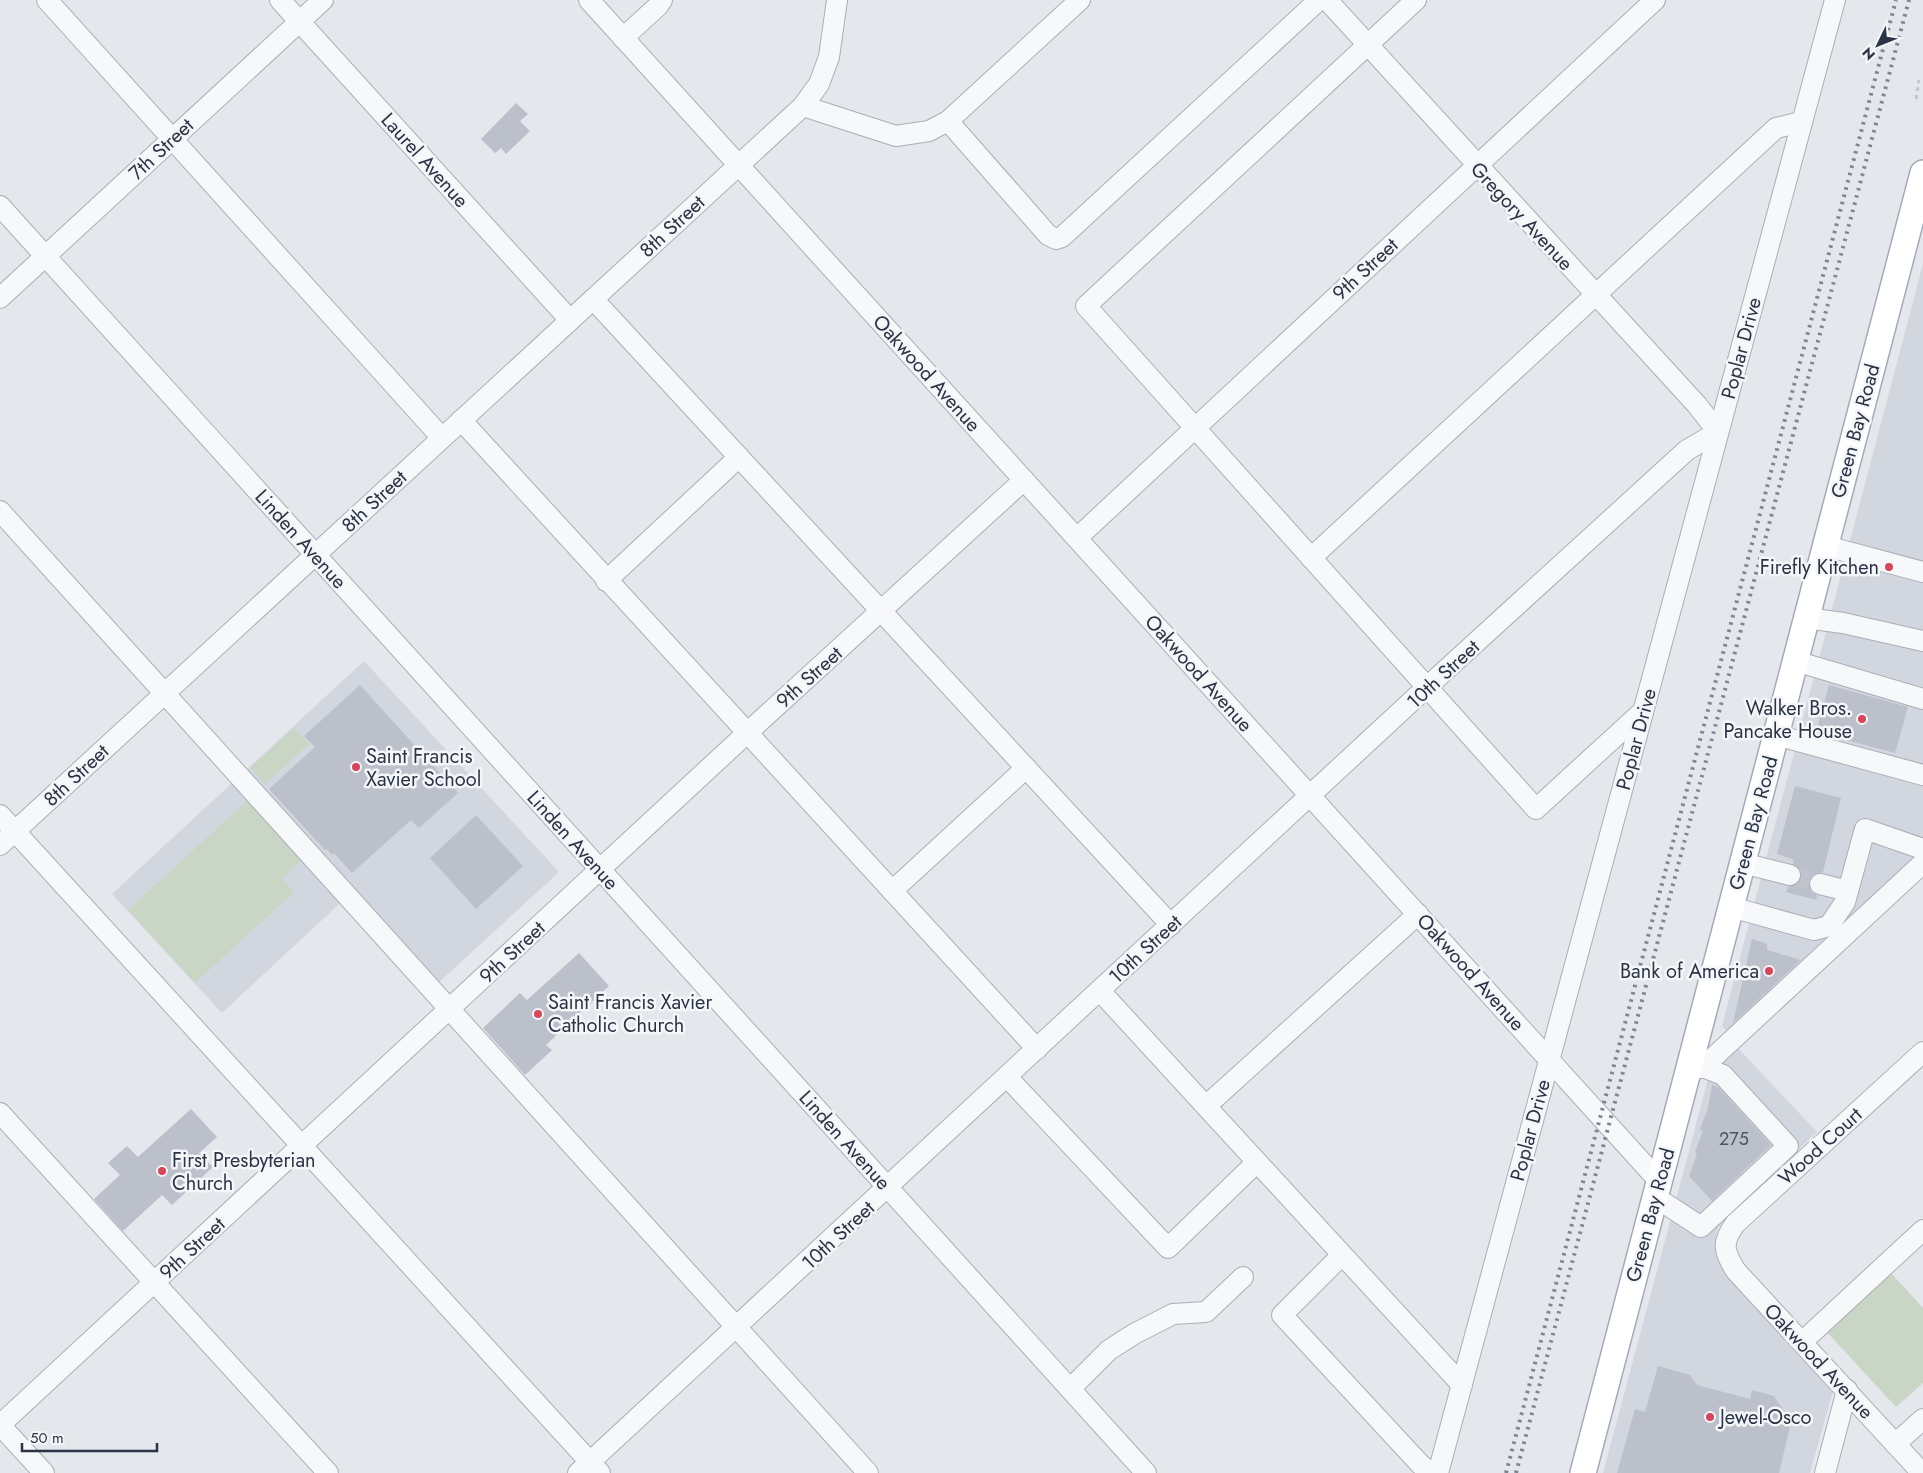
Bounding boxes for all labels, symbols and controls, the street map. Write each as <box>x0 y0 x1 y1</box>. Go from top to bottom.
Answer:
north arrow <box>1853 20 1903 70</box>
text: N <box>1857 43 1880 65</box>
street label: Laurel Avenue <box>374 106 475 214</box>
street label: 7th Street <box>122 112 200 187</box>
street label: Gregory Avenue <box>1464 156 1580 277</box>
street label: 8th Street <box>633 188 712 264</box>
street label: 9th Street <box>1326 231 1405 307</box>
street label: Poplar Drive <box>1714 294 1769 402</box>
street label: Oakwood Avenue <box>866 308 987 439</box>
street label: Green Bay Road <box>1824 361 1887 501</box>
street label: 8th Street <box>335 463 414 539</box>
street label: Linden Avenue <box>248 483 353 596</box>
place label: Firefly Kitchen <box>1760 553 1879 582</box>
marker: Firefly Kitchen <box>1883 561 1895 573</box>
street label: Oakwood Avenue <box>1138 608 1259 739</box>
street label: 10th Street <box>1401 633 1486 716</box>
street label: 9th Street <box>770 640 849 715</box>
street label: Poplar Drive <box>1609 685 1664 793</box>
place label: Walker Bros. Pancake House <box>1723 694 1852 746</box>
marker: Walker Bros. Pancake House <box>1856 713 1868 725</box>
street label: 8th Street <box>37 737 116 813</box>
place label: Saint Francis Xavier School <box>366 742 481 794</box>
street label: Green Bay Road <box>1722 753 1785 893</box>
marker: Saint Francis Xavier School <box>350 761 362 773</box>
street label: Linden Avenue <box>520 784 625 897</box>
street label: Oakwood Avenue <box>1410 907 1531 1038</box>
street label: 10th Street <box>1103 908 1188 991</box>
street label: 9th Street <box>473 914 552 990</box>
place label: Bank of America <box>1620 957 1759 986</box>
marker: Bank of America <box>1763 965 1775 977</box>
place label: Saint Francis Xavier Catholic Church <box>548 988 712 1040</box>
marker: Saint Francis Xavier Catholic Church <box>532 1008 544 1020</box>
street label: Poplar Drive <box>1503 1076 1558 1184</box>
street label: Linden Avenue <box>792 1084 897 1197</box>
street label: Wood Court <box>1772 1101 1869 1192</box>
house number: 275 <box>1719 1126 1749 1152</box>
street label: Green Bay Road <box>1619 1145 1682 1285</box>
place label: First Presbyterian Church <box>172 1146 316 1198</box>
marker: First Presbyterian Church <box>156 1165 168 1177</box>
street label: 10th Street <box>796 1194 881 1277</box>
street label: 9th Street <box>153 1210 232 1286</box>
street label: Oakwood Avenue <box>1757 1297 1880 1426</box>
place label: Jewel-Osco <box>1717 1403 1812 1432</box>
marker: Jewel-Osco <box>1704 1411 1716 1423</box>
scale bar <box>22 1420 158 1452</box>
text: 50 m <box>30 1427 64 1449</box>

